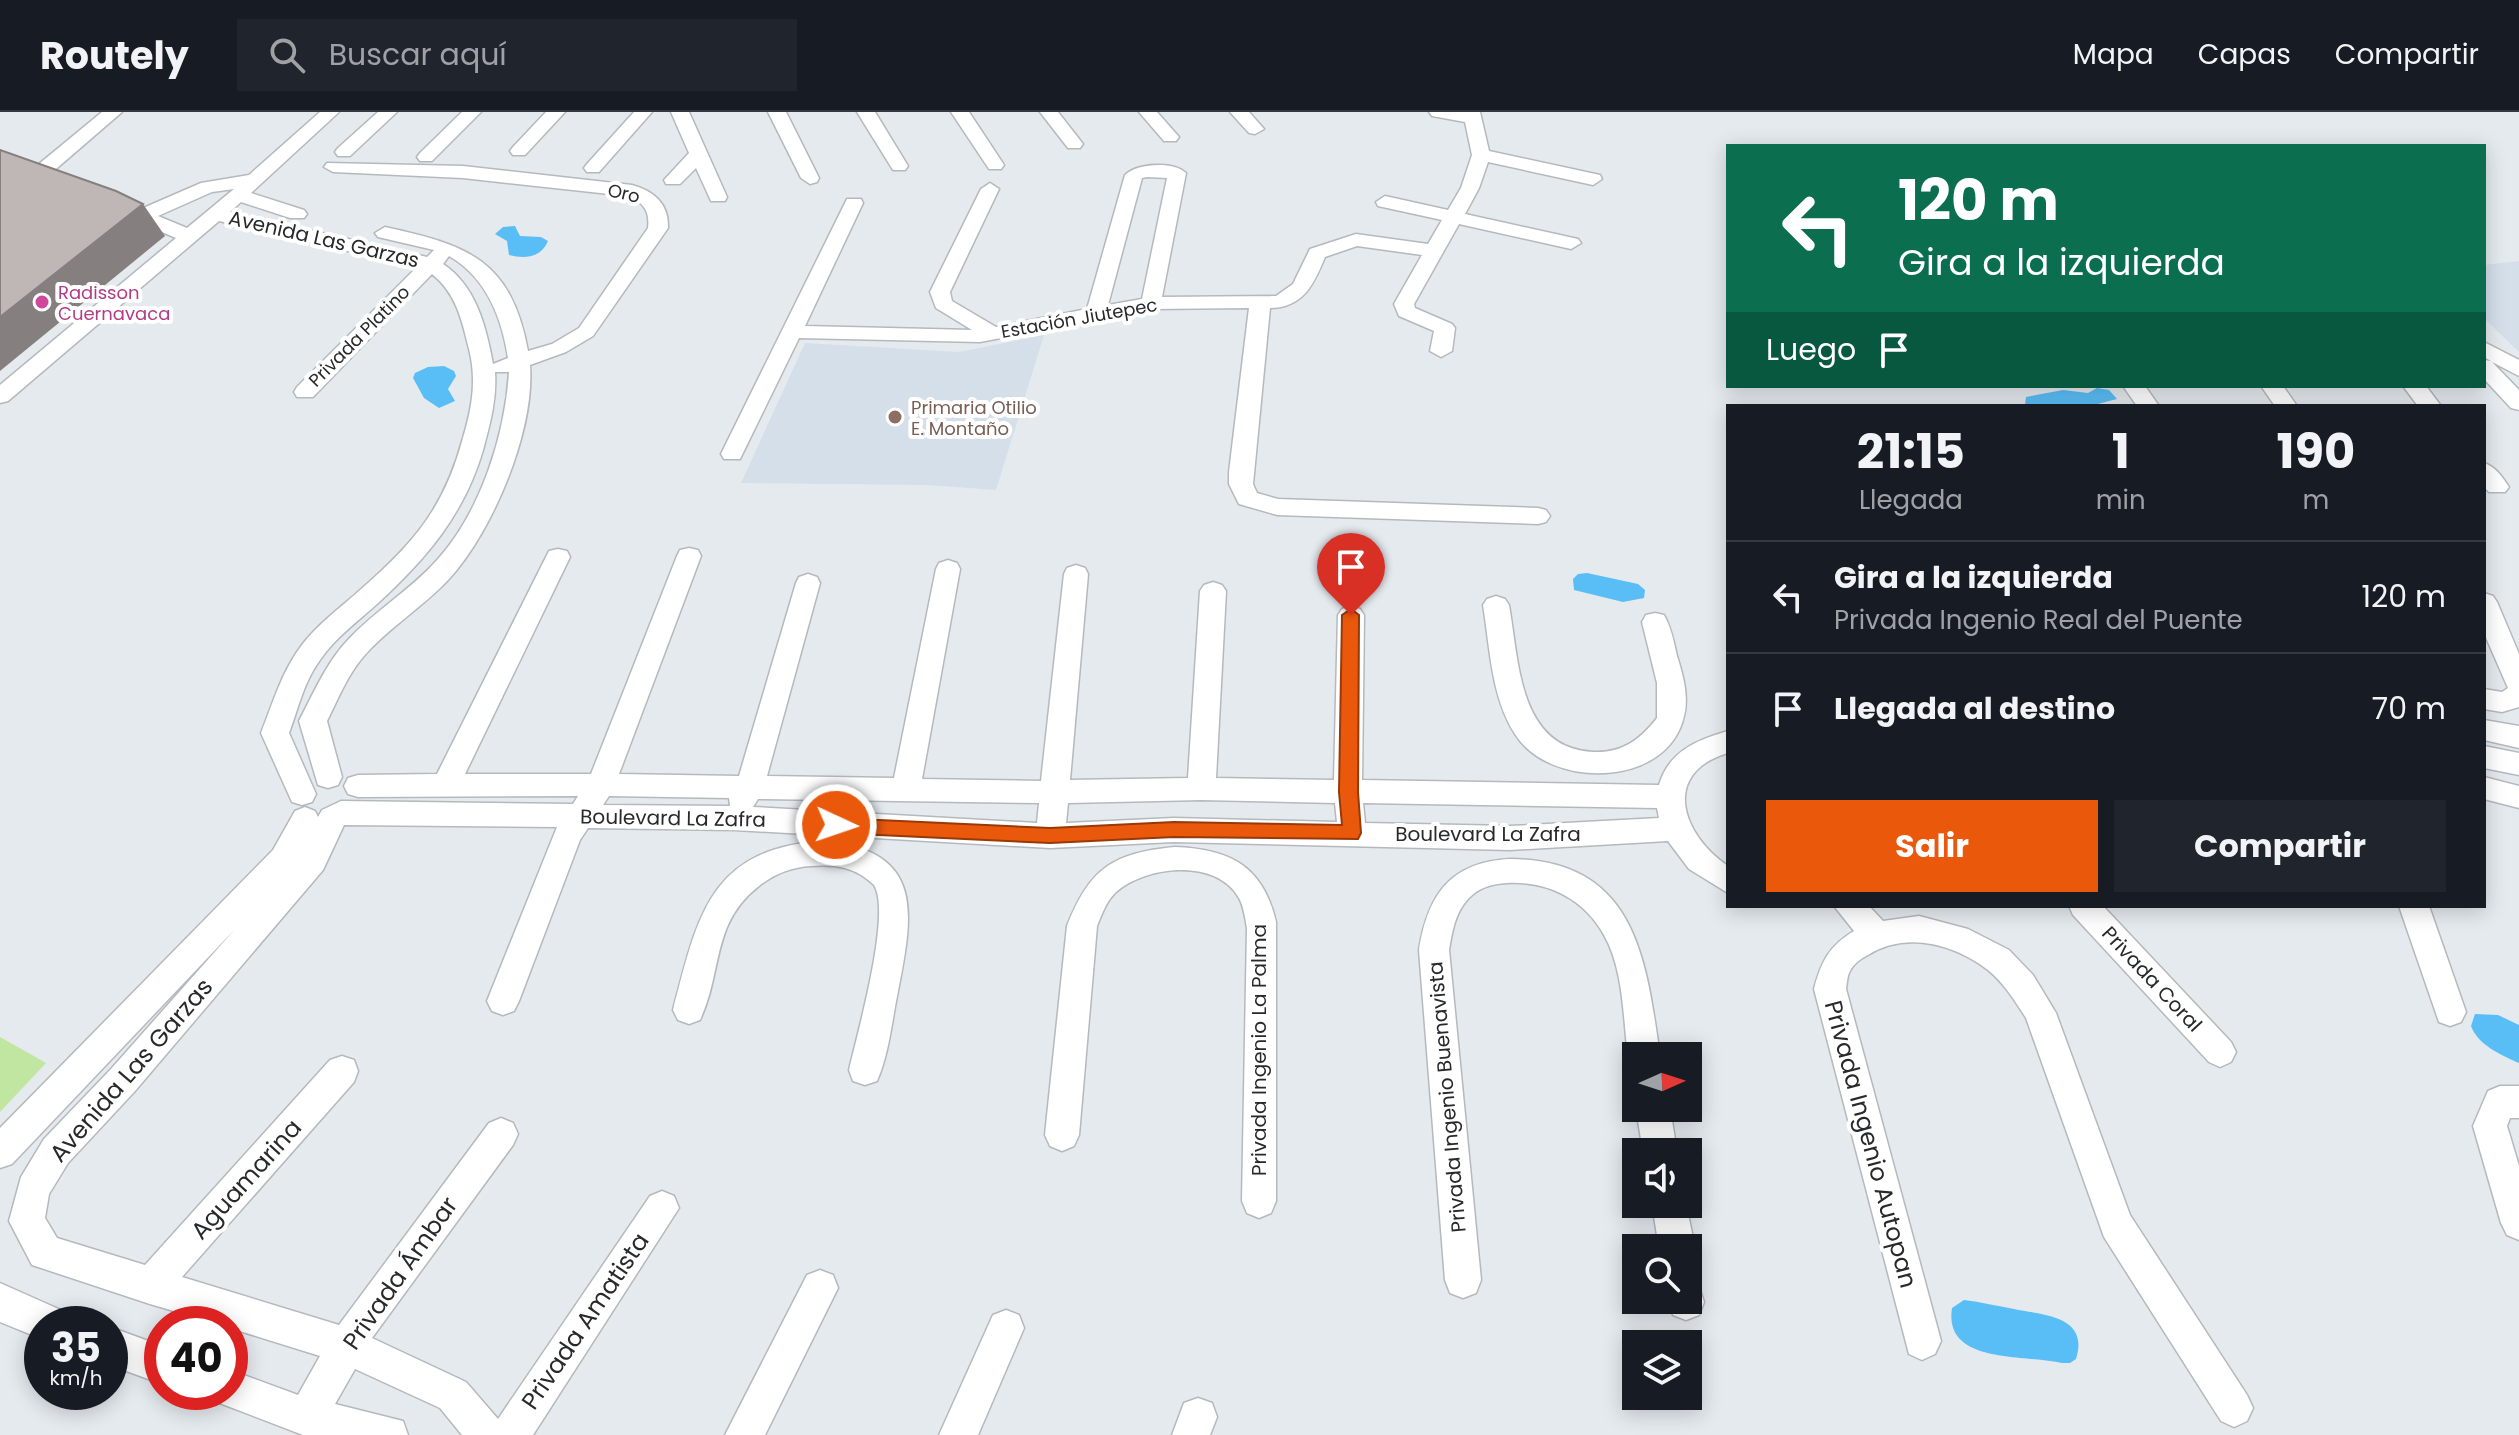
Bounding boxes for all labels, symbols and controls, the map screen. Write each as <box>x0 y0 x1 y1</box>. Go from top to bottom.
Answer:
search box <box>237 19 797 91</box>
text: Routely <box>40 29 189 82</box>
icon: search <box>265 33 309 77</box>
text: Buscar aquí <box>329 33 507 76</box>
text: Mapa <box>2073 35 2154 74</box>
text: Capas <box>2198 35 2291 74</box>
text: Compartir <box>2335 35 2479 74</box>
text: 120 m <box>1898 161 2059 240</box>
icon: left <box>1766 176 1870 280</box>
street label: Oro <box>605 177 643 209</box>
street label: Avenida Las Garzas <box>226 203 422 275</box>
text: Gira a la izquierda <box>1898 237 2225 288</box>
place label: Radisson Cuernavaca <box>58 280 170 326</box>
street label: Privada Platino <box>303 280 415 392</box>
street label: Estación Jiutepec <box>999 292 1159 344</box>
marker: Radisson Cuernavaca <box>33 293 51 311</box>
text: Luego <box>1766 328 1856 371</box>
icon: arrive <box>1872 328 1916 372</box>
place label: Primaria Otilio E. Montaño <box>911 395 1037 441</box>
marker: Primaria Otilio E. Montaño <box>886 408 904 426</box>
text: 21:15 <box>1857 418 1965 485</box>
text: 1 <box>2112 418 2130 485</box>
text: 190 <box>2276 418 2355 485</box>
text: Llegada <box>1859 482 1963 518</box>
text: min <box>2096 482 2146 518</box>
text: m <box>2302 482 2329 518</box>
pin <box>1317 533 1385 615</box>
icon: arrive <box>1329 545 1373 589</box>
text: Gira a la izquierda <box>1834 556 2113 599</box>
icon: left <box>1766 575 1810 619</box>
text: 120 m <box>2361 575 2446 618</box>
text: Privada Ingenio Real del Puente <box>1834 602 2243 638</box>
icon: arrive <box>1766 687 1810 731</box>
text: Llegada al destino <box>1834 687 2115 730</box>
text: 70 m <box>2372 687 2446 730</box>
position arrow <box>794 783 878 867</box>
button: Salir <box>1766 800 2098 892</box>
button: Compartir <box>2114 800 2446 892</box>
street label: Boulevard La Zafra <box>580 802 766 834</box>
street label: Boulevard La Zafra <box>1395 820 1581 848</box>
street label: Privada Coral <box>2096 920 2208 1038</box>
street label: Privada Ingenio La Palma <box>1245 924 1273 1176</box>
street label: Privada Ingenio Buenavista <box>1421 960 1473 1234</box>
street label: Avenida Las Garzas <box>42 971 220 1169</box>
street label: Privada Ingenio Autopan <box>1817 997 1925 1291</box>
north arrow <box>1622 1042 1702 1122</box>
map controls <box>1622 1042 1702 1410</box>
street label: Aguamarina <box>183 1112 309 1246</box>
button: sound <box>1622 1138 1702 1218</box>
street label: Privada Ámbar <box>335 1190 465 1356</box>
street label: Privada Amatista <box>514 1226 656 1416</box>
button: search <box>1622 1234 1702 1314</box>
speed limit sign: 40 <box>144 1306 248 1410</box>
text: 35 <box>51 1320 101 1376</box>
button: layers <box>1622 1330 1702 1410</box>
text: km/h <box>49 1364 103 1392</box>

